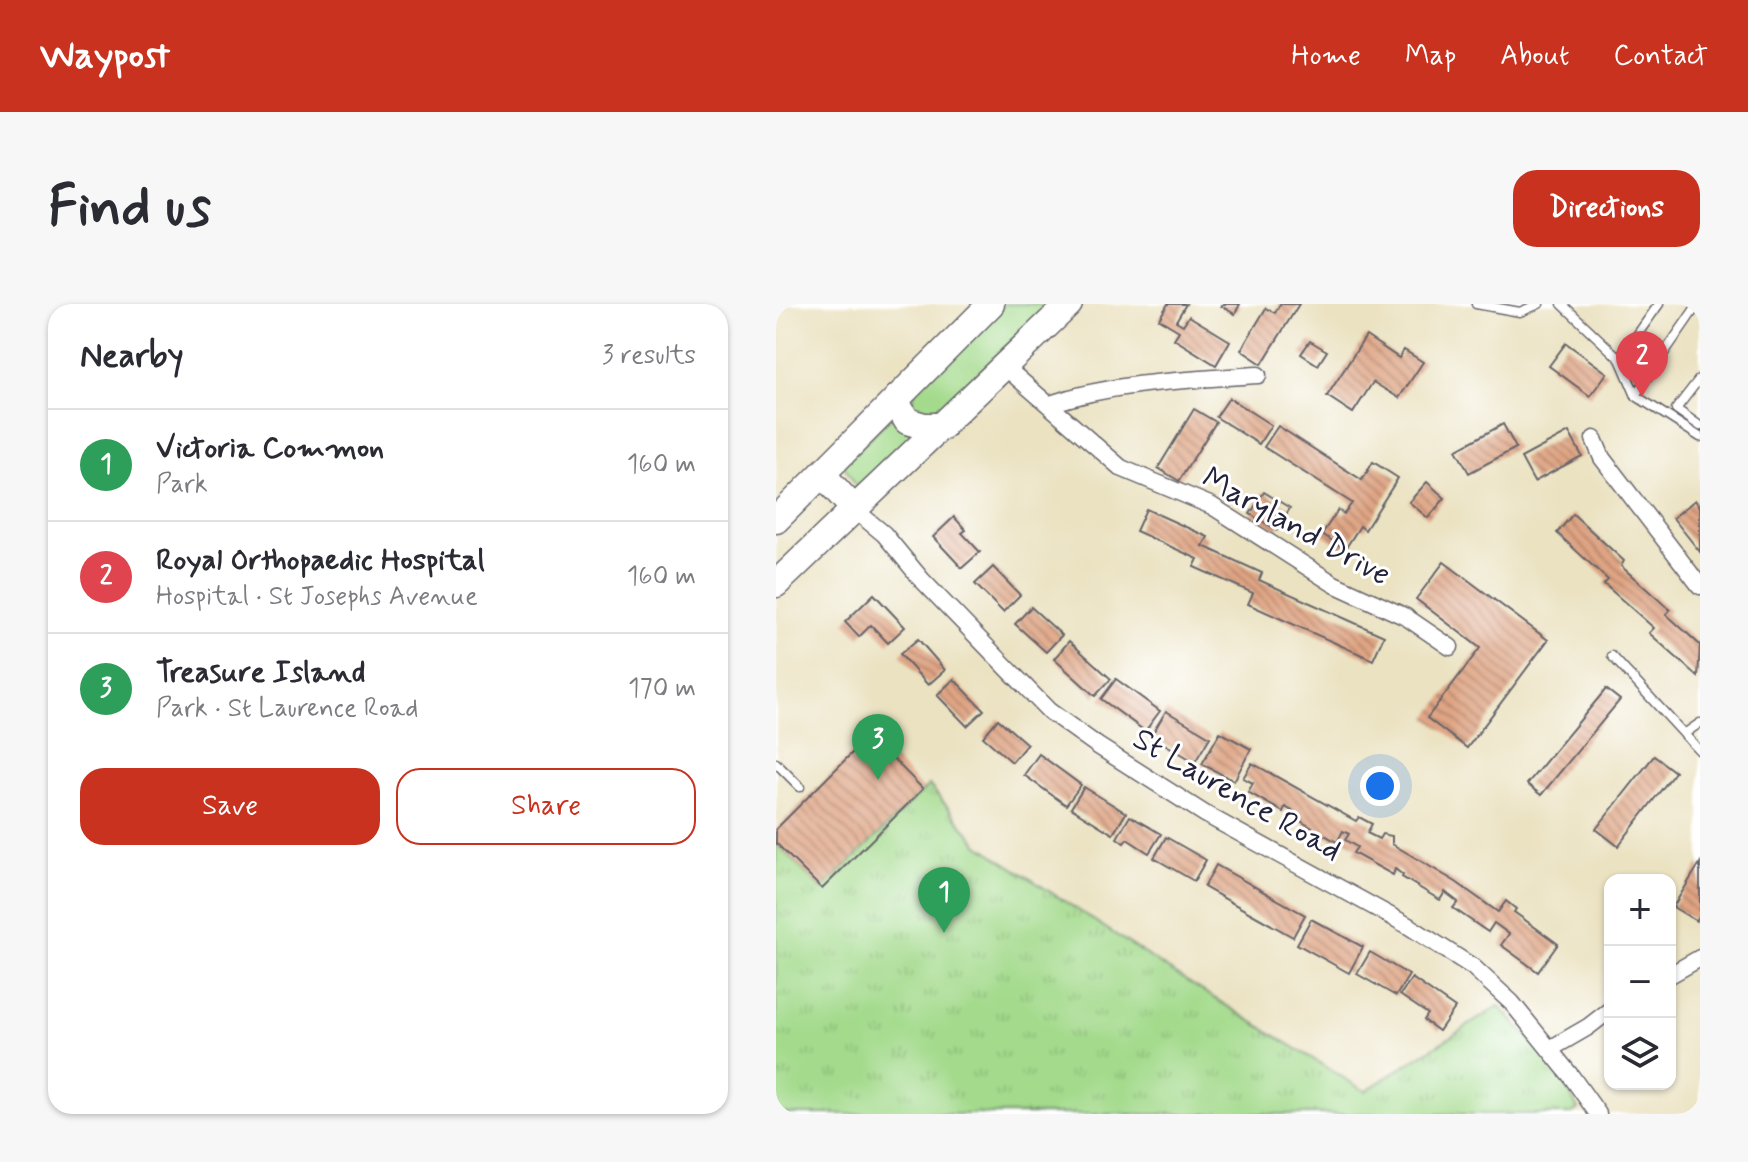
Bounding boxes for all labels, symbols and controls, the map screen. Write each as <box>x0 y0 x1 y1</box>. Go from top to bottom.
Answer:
text: Waypost <box>40 32 170 81</box>
text: Home <box>1291 38 1361 75</box>
text: Map <box>1405 38 1456 75</box>
text: About <box>1500 38 1569 75</box>
text: Contact <box>1613 38 1708 75</box>
button: Directions <box>1513 170 1700 247</box>
text: Find us <box>48 172 211 245</box>
pin: 2 <box>1616 331 1668 397</box>
text: Nearby <box>80 334 184 379</box>
text: 3 results <box>602 339 696 373</box>
text: Victoria Common <box>156 429 384 468</box>
text: 1 <box>100 448 112 482</box>
text: 160 m <box>627 448 696 482</box>
street label: Maryland Drive <box>1194 458 1398 596</box>
text: Park <box>156 468 208 502</box>
text: Royal Orthopaedic Hospital <box>156 541 485 580</box>
text: 2 <box>100 560 112 594</box>
text: 160 m <box>627 560 696 594</box>
text: Hospital · St Josephs Avenue <box>156 580 478 614</box>
text: Treasure Island <box>156 653 366 692</box>
text: 3 <box>100 672 112 706</box>
text: 170 m <box>628 672 696 706</box>
text: Park · St Laurence Road <box>156 692 418 726</box>
pin: 3 <box>852 714 904 780</box>
street label: St Laurence Road <box>1125 718 1349 872</box>
your location <box>1360 766 1400 806</box>
button: Save <box>80 768 380 845</box>
button: Share <box>396 768 696 845</box>
pin: 1 <box>918 867 970 933</box>
map controls <box>1604 874 1676 1090</box>
button: + <box>1604 874 1676 946</box>
button: − <box>1604 946 1676 1018</box>
button: layers <box>1604 1018 1676 1090</box>

